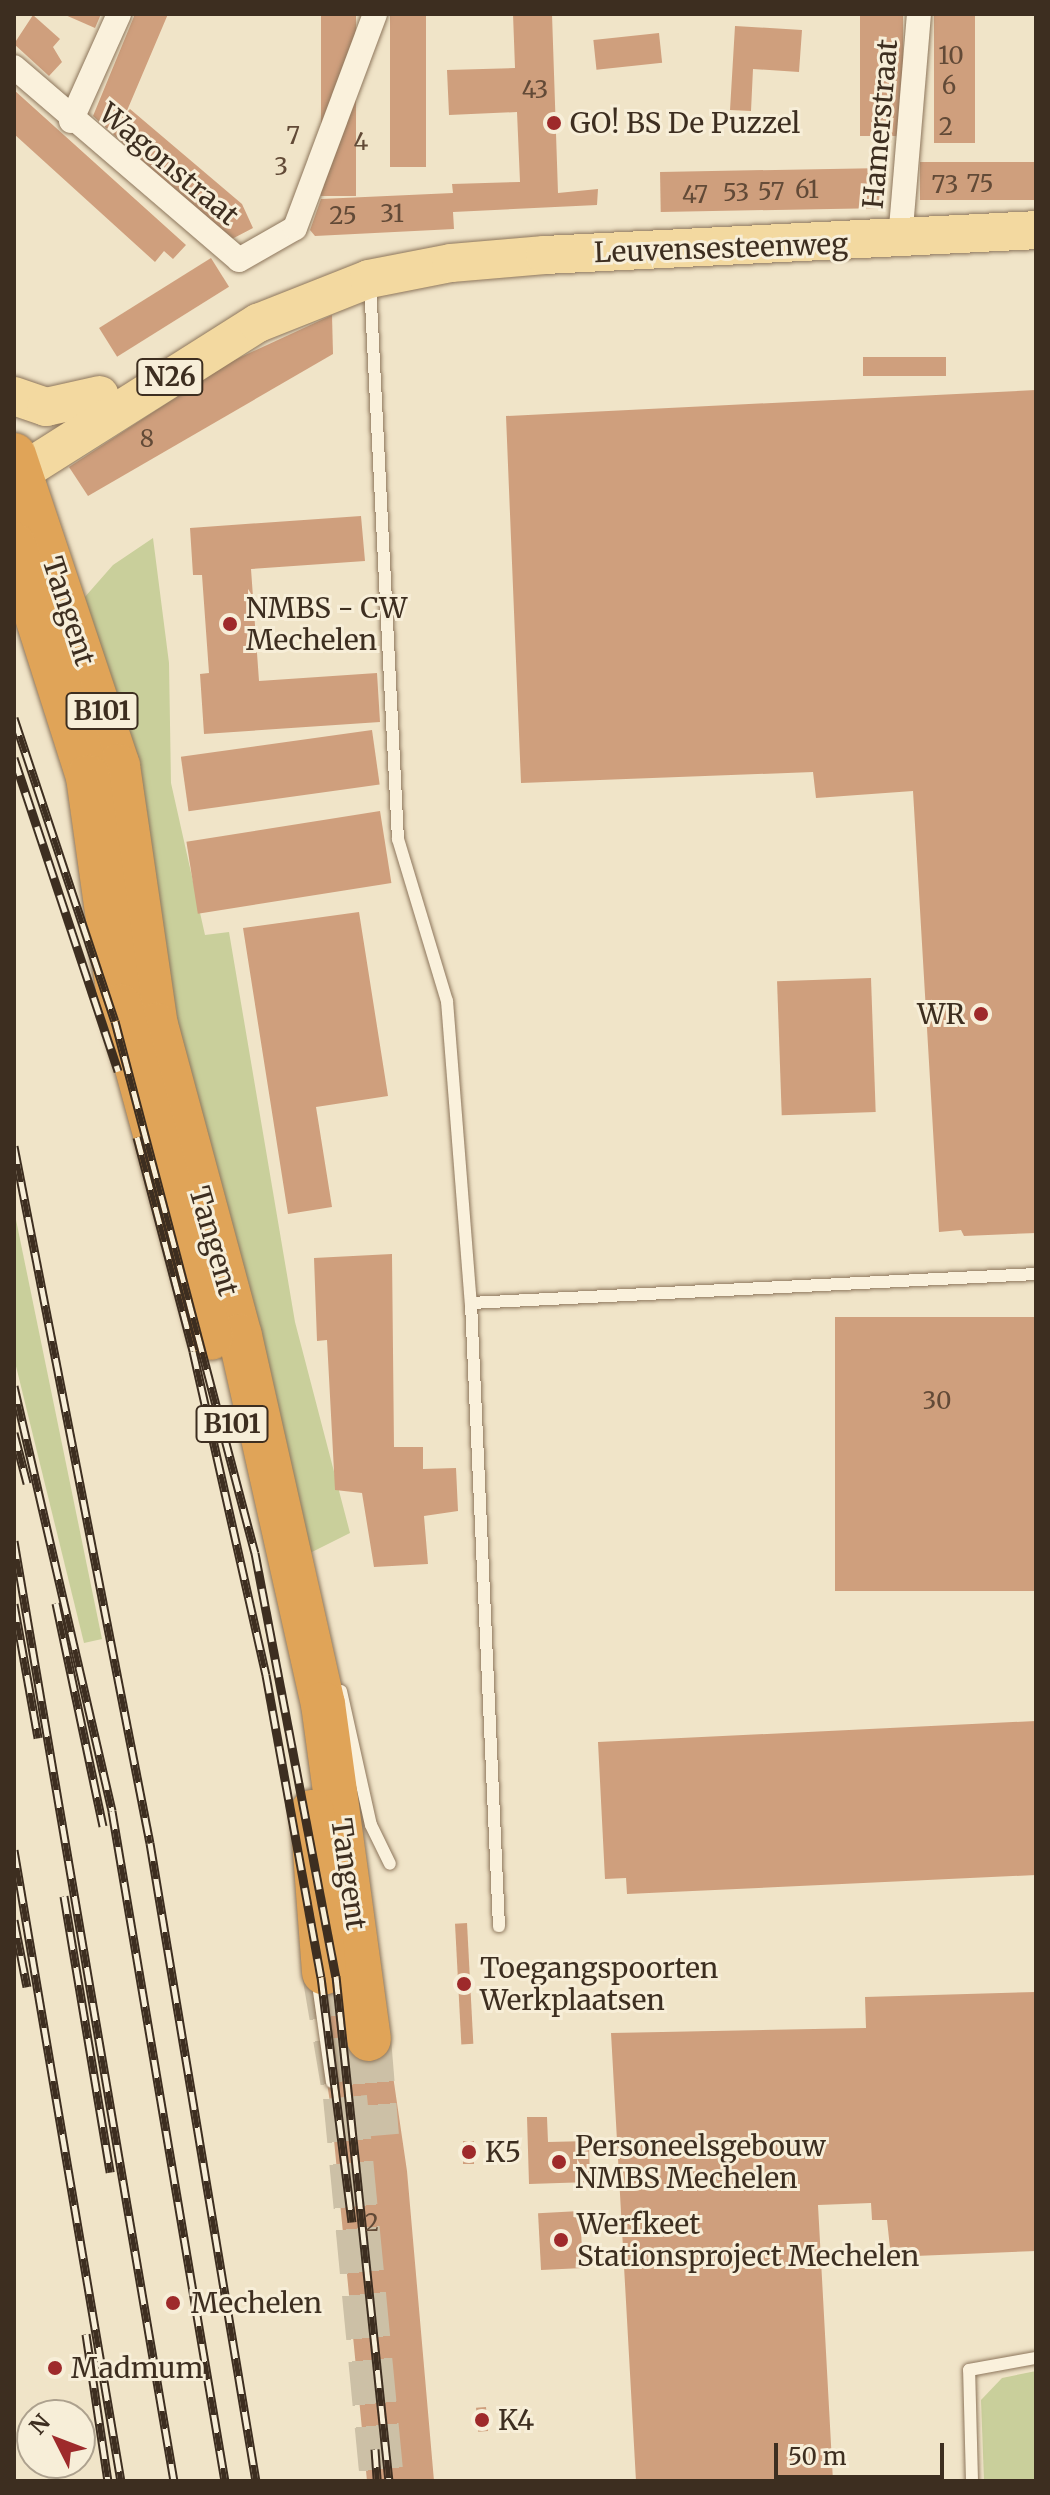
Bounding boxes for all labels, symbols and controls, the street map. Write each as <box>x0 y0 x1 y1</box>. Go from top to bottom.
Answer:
street label: Hamerstraat <box>856 38 904 210</box>
house number: 10 <box>938 42 964 70</box>
house number: 6 <box>942 72 956 100</box>
house number: 43 <box>522 76 548 104</box>
street label: Wagonstraat <box>93 96 245 232</box>
place label: GO! BS De Puzzel <box>570 106 800 140</box>
house number: 2 <box>939 113 953 141</box>
marker: GO! BS De Puzzel <box>545 114 563 132</box>
house number: 7 <box>286 122 300 150</box>
house number: 4 <box>354 128 368 156</box>
house number: 3 <box>274 153 288 181</box>
house number: 75 <box>967 170 993 198</box>
house number: 73 <box>932 171 958 199</box>
house number: 61 <box>795 176 819 204</box>
house number: 57 <box>758 178 784 206</box>
house number: 53 <box>723 179 749 207</box>
house number: 47 <box>682 181 708 209</box>
house number: 31 <box>380 200 404 228</box>
house number: 25 <box>329 202 357 230</box>
street label: Leuvensesteenweg <box>593 227 849 269</box>
road number: N26 <box>136 355 204 399</box>
house number: 8 <box>140 425 154 453</box>
street label: Tangent <box>36 552 102 670</box>
place label: NMBS - CW Mechelen <box>246 591 407 657</box>
marker: NMBS - CW Mechelen <box>221 615 239 633</box>
road number: B101 <box>64 689 140 733</box>
place label: WR <box>917 997 965 1031</box>
marker: WR <box>972 1005 990 1023</box>
street label: Tangent <box>182 1182 246 1300</box>
house number: 30 <box>923 1387 951 1415</box>
road number: B101 <box>194 1402 270 1446</box>
street label: Tangent <box>325 1816 373 1932</box>
place label: Toegangspoorten Werkplaatsen <box>480 1951 718 2017</box>
marker: Toegangspoorten Werkplaatsen <box>455 1975 473 1993</box>
place label: Personeelsgebouw NMBS Mechelen <box>575 2129 826 2195</box>
place label: K5 <box>485 2135 521 2169</box>
marker: K5 <box>460 2143 478 2161</box>
marker: Personeelsgebouw NMBS Mechelen <box>550 2153 568 2171</box>
place label: Werfkeet Stationsproject Mechelen <box>577 2207 919 2273</box>
house number: 2 <box>365 2209 379 2237</box>
marker: Werfkeet Stationsproject Mechelen <box>552 2231 570 2249</box>
place label: Mechelen <box>191 2286 322 2320</box>
marker: Mechelen <box>162 2292 184 2314</box>
place label: Madmum <box>71 2351 203 2385</box>
marker: Madmum <box>46 2359 64 2377</box>
north arrow <box>16 2399 96 2479</box>
place label: K4 <box>498 2403 534 2437</box>
text: N <box>23 2408 56 2440</box>
marker: K4 <box>473 2411 491 2429</box>
scale bar <box>778 2427 948 2477</box>
text: 50 m <box>788 2441 847 2472</box>

